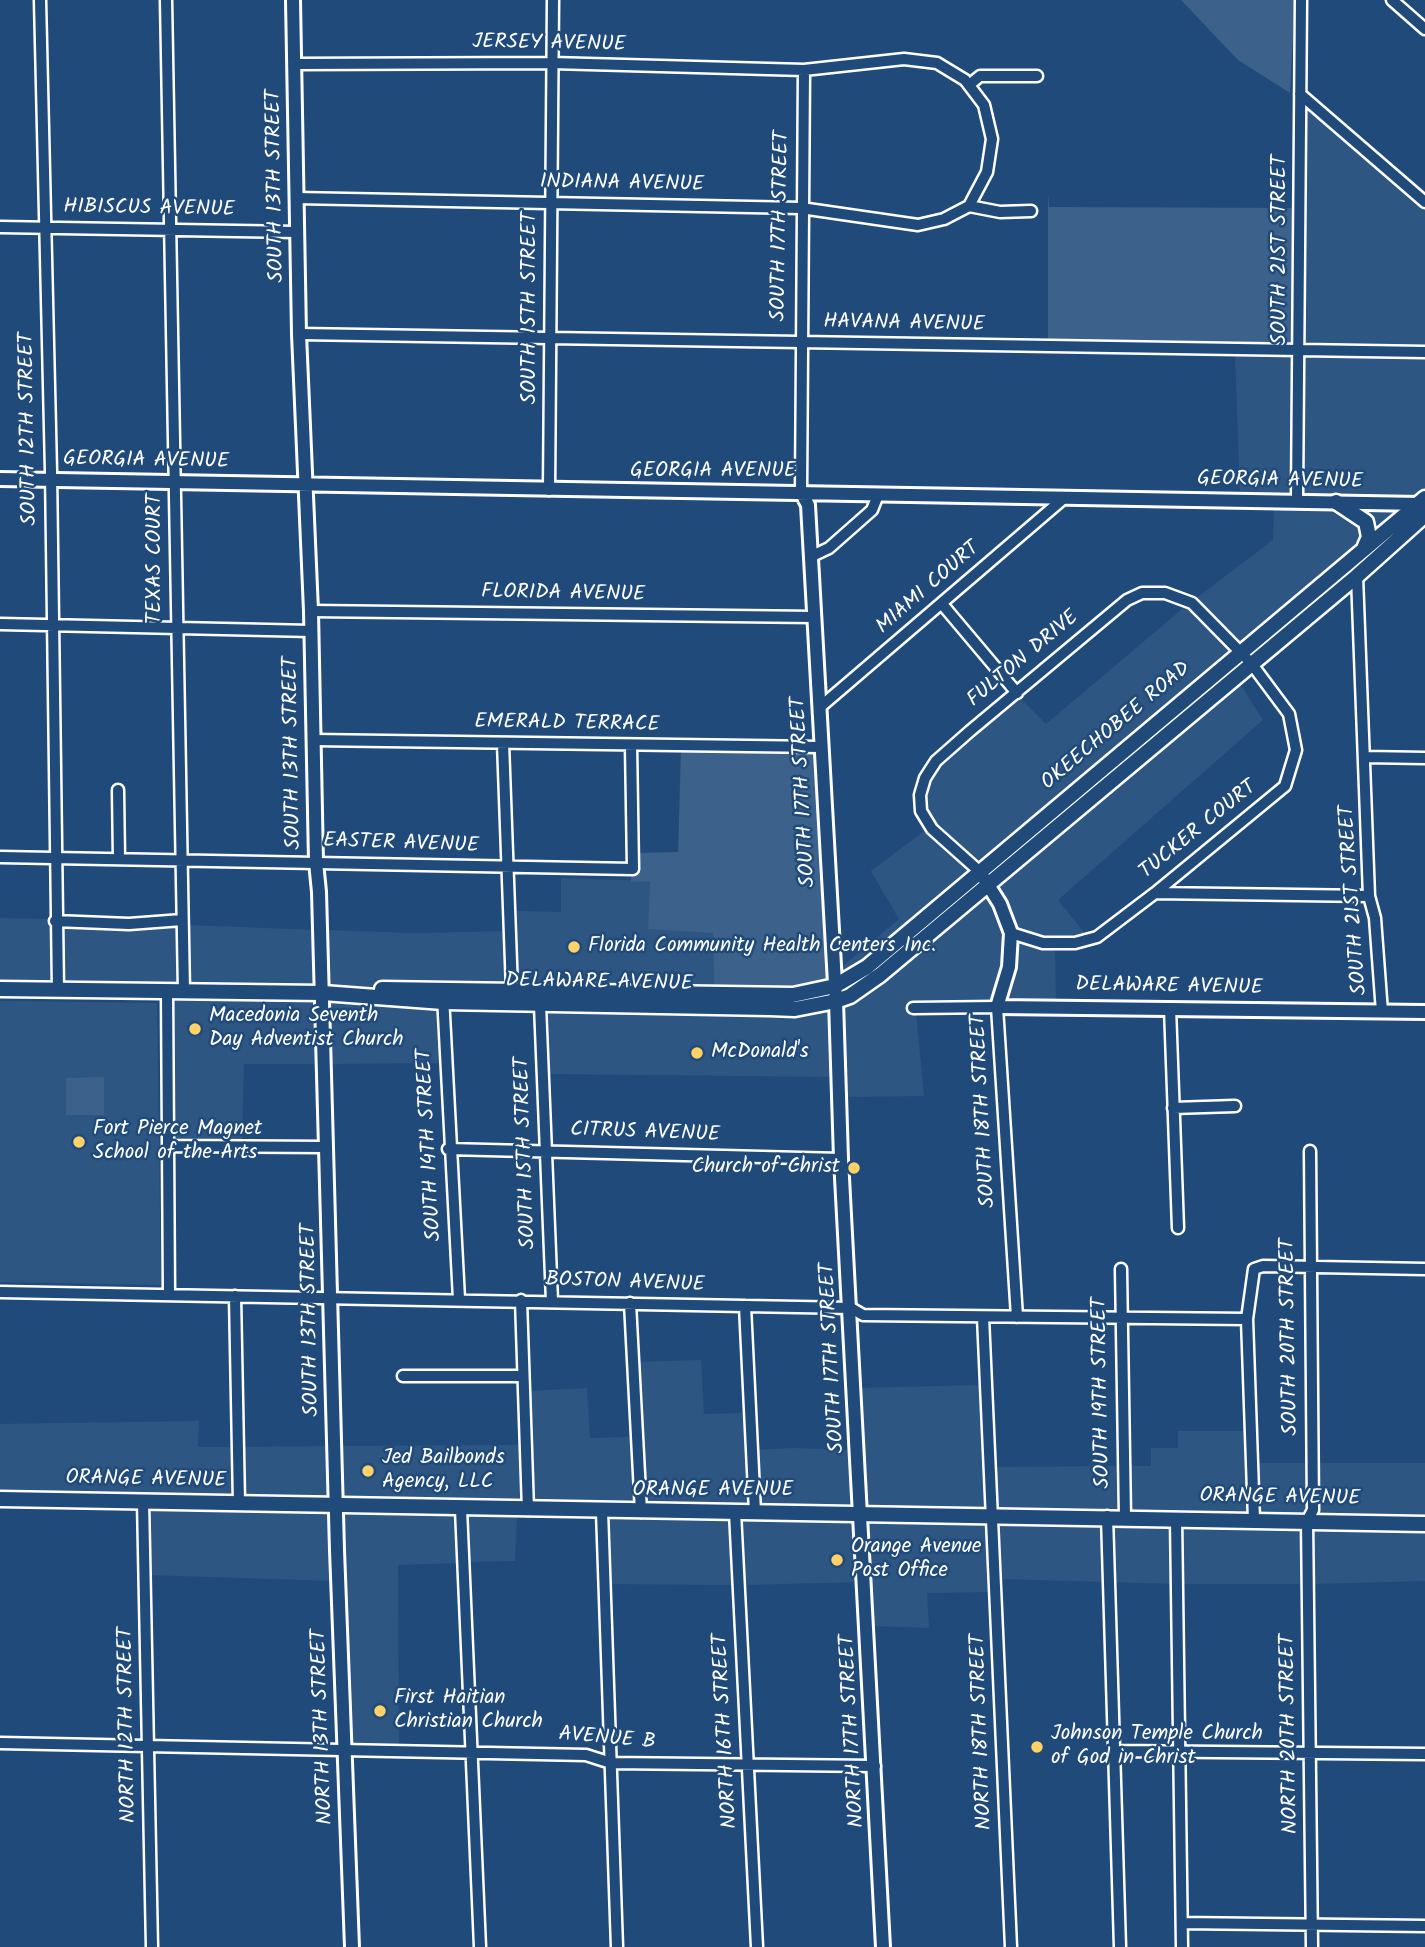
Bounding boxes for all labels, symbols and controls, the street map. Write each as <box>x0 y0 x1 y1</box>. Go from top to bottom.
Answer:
street label: JERSEY AVENUE <box>472 31 626 59</box>
street label: SOUTH 13TH STREET <box>263 89 291 283</box>
street label: SOUTH 17TH STREET <box>768 130 796 322</box>
street label: SOUTH 21ST STREET <box>1268 155 1294 345</box>
street label: INDIANA AVENUE <box>540 171 704 199</box>
street label: HIBISCUS AVENUE <box>63 196 235 224</box>
street label: SOUTH 15TH STREET <box>518 212 544 404</box>
street label: HAVANA AVENUE <box>823 311 985 339</box>
street label: SOUTH 12TH STREET <box>16 332 44 526</box>
street label: GEORGIA AVENUE <box>63 448 229 476</box>
street label: GEORGIA AVENUE <box>630 459 796 485</box>
street label: GEORGIA AVENUE <box>1197 468 1363 496</box>
street label: TEXAS COURT <box>143 494 169 624</box>
street label: MIAMI COURT <box>872 537 986 641</box>
street label: FLORIDA AVENUE <box>481 581 645 609</box>
street label: FULTON DRIVE <box>963 606 1085 714</box>
street label: SOUTH 13TH STREET <box>280 656 308 850</box>
street label: OKEECHOBEE ROAD <box>1037 657 1197 797</box>
street label: SOUTH 17TH STREET <box>787 696 823 888</box>
street label: EMERALD TERRACE <box>474 711 660 739</box>
street label: TUCKER COURT <box>1135 776 1263 886</box>
street label: SOUTH 21ST STREET <box>1336 804 1374 996</box>
street label: EASTER AVENUE <box>323 830 479 860</box>
place label: Florida Community Health Centers Inc. <box>588 934 936 960</box>
marker: Florida Community Health Centers Inc. <box>566 939 582 955</box>
street label: DELAWARE AVENUE <box>505 970 693 998</box>
street label: DELAWARE AVENUE <box>1075 974 1263 1002</box>
place label: Macedonia Seventh Day Adventist Church <box>209 1004 404 1054</box>
street label: SOUTH 18TH STREET <box>967 1014 1003 1208</box>
marker: Macedonia Seventh Day Adventist Church <box>187 1021 203 1037</box>
place label: McDonald's <box>711 1040 809 1066</box>
marker: McDonald's <box>689 1045 705 1061</box>
street label: SOUTH 14TH STREET <box>413 1048 449 1242</box>
street label: SOUTH 15TH STREET <box>511 1056 543 1250</box>
place label: Fort Pierce Magnet School of the Arts <box>93 1117 262 1167</box>
street label: CITRUS AVENUE <box>570 1119 720 1149</box>
marker: Fort Pierce Magnet School of the Arts <box>71 1134 87 1150</box>
place label: Church of Christ <box>691 1155 840 1181</box>
marker: Church of Christ <box>846 1160 862 1176</box>
street label: SOUTH 13TH STREET <box>298 1223 326 1417</box>
street label: SOUTH 20TH STREET <box>1277 1238 1305 1436</box>
street label: SOUTH 17TH STREET <box>816 1262 852 1454</box>
street label: BOSTON AVENUE <box>545 1269 705 1299</box>
street label: SOUTH 19TH STREET <box>1089 1297 1117 1489</box>
place label: Jed Bailbonds Agency, LLC <box>382 1446 505 1496</box>
marker: Jed Bailbonds Agency, LLC <box>360 1463 376 1479</box>
street label: ORANGE AVENUE <box>65 1467 227 1495</box>
street label: ORANGE AVENUE <box>633 1478 793 1504</box>
street label: ORANGE AVENUE <box>1199 1485 1361 1513</box>
place label: Orange Avenue Post Office <box>851 1535 982 1585</box>
marker: Orange Avenue Post Office <box>829 1552 845 1568</box>
street label: NORTH 12TH STREET <box>115 1627 143 1823</box>
street label: NORTH 13TH STREET <box>308 1629 340 1825</box>
street label: NORTH 16TH STREET <box>709 1633 745 1829</box>
street label: NORTH 18TH STREET <box>967 1633 999 1831</box>
street label: NORTH 17TH STREET <box>836 1634 872 1828</box>
street label: NORTH 20TH STREET <box>1277 1634 1305 1834</box>
place label: First Haitian Christian Church <box>394 1686 543 1736</box>
marker: First Haitian Christian Church <box>372 1703 388 1719</box>
place label: Johnson Temple Church of God in Christ <box>1051 1722 1263 1772</box>
street label: AVENUE B <box>558 1723 656 1757</box>
marker: Johnson Temple Church of God in Christ <box>1029 1739 1045 1755</box>

